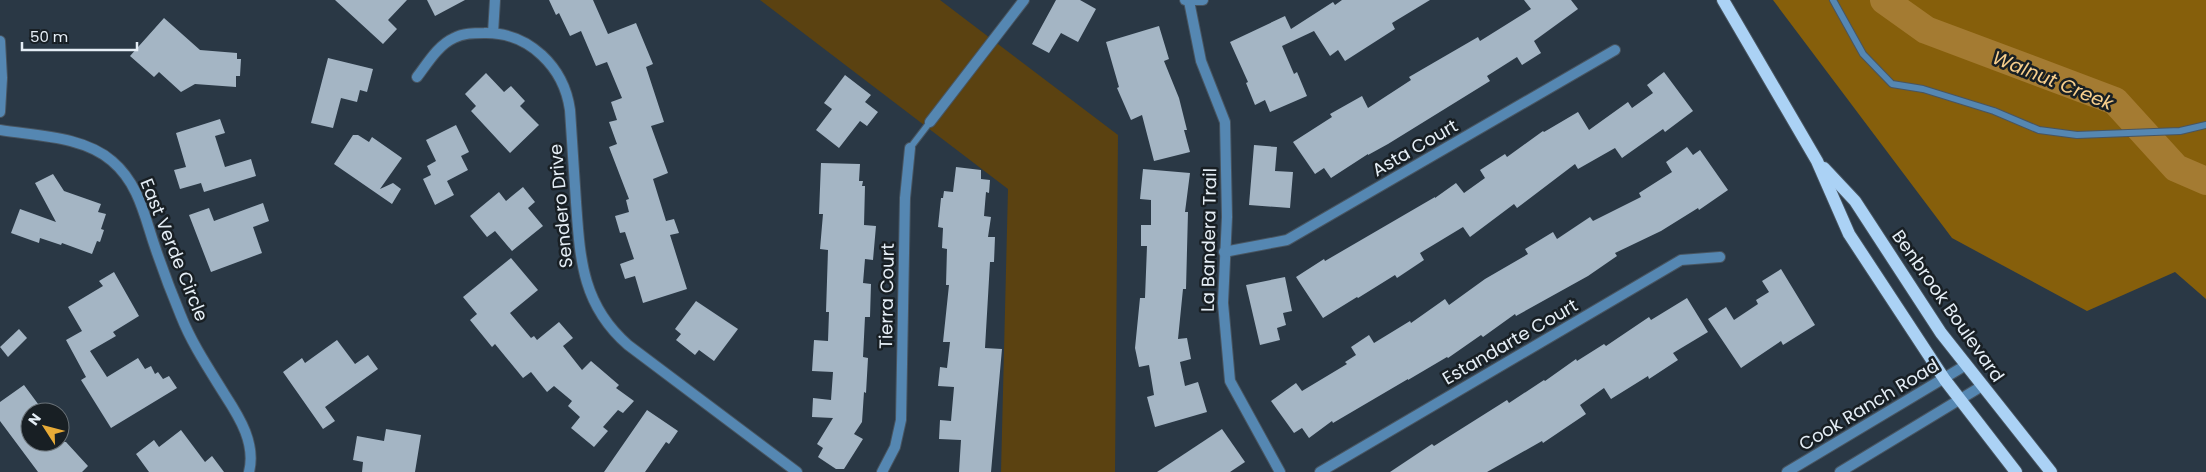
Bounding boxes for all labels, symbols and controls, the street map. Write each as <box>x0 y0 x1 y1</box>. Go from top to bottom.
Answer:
scale bar <box>22 20 138 52</box>
text: 50 m <box>30 26 68 47</box>
water label: Walnut Creek <box>1988 44 2118 117</box>
street label: Asta Court <box>1367 113 1462 182</box>
street label: Sendero Drive <box>543 143 578 269</box>
street label: La Bandera Trail <box>1195 168 1222 312</box>
street label: East Verde Circle <box>134 175 215 325</box>
street label: Benbrook Boulevard <box>1886 225 2010 387</box>
street label: Tierra Court <box>873 243 900 349</box>
street label: Estandarte Court <box>1437 293 1582 391</box>
street label: Cook Ranch Road <box>1794 353 1944 456</box>
north arrow <box>20 402 70 452</box>
text: N <box>23 409 46 429</box>

